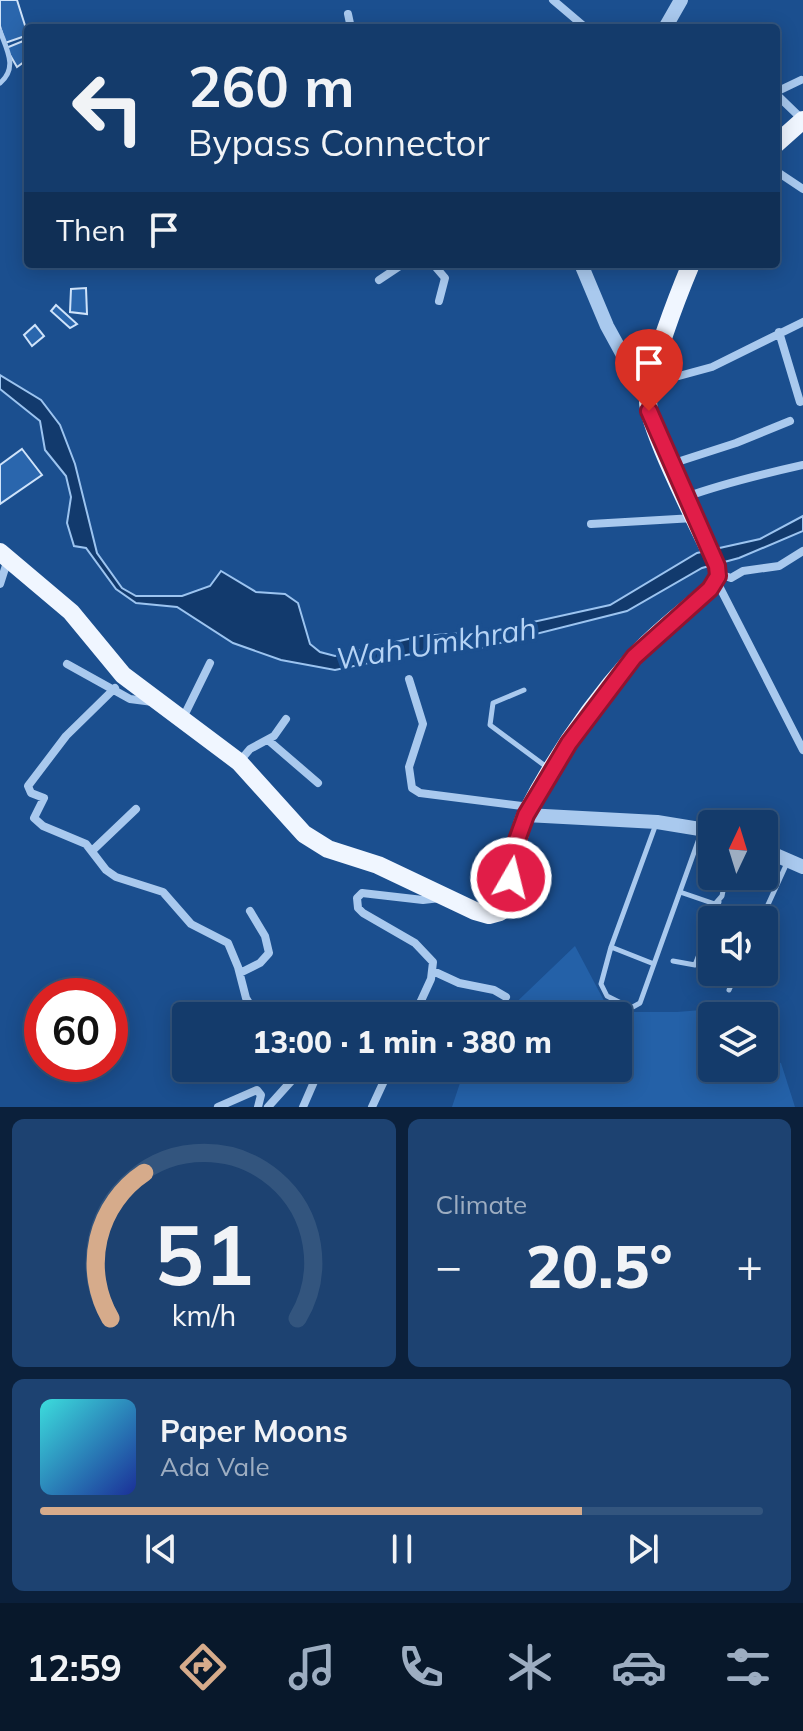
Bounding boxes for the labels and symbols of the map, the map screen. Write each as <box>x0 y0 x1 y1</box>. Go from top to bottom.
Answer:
pin <box>615 329 683 411</box>
water label: Wah Umkhrah <box>333 608 539 678</box>
north arrow <box>698 810 778 890</box>
position arrow <box>469 836 553 920</box>
speed limit sign: 60 <box>24 978 128 1082</box>

